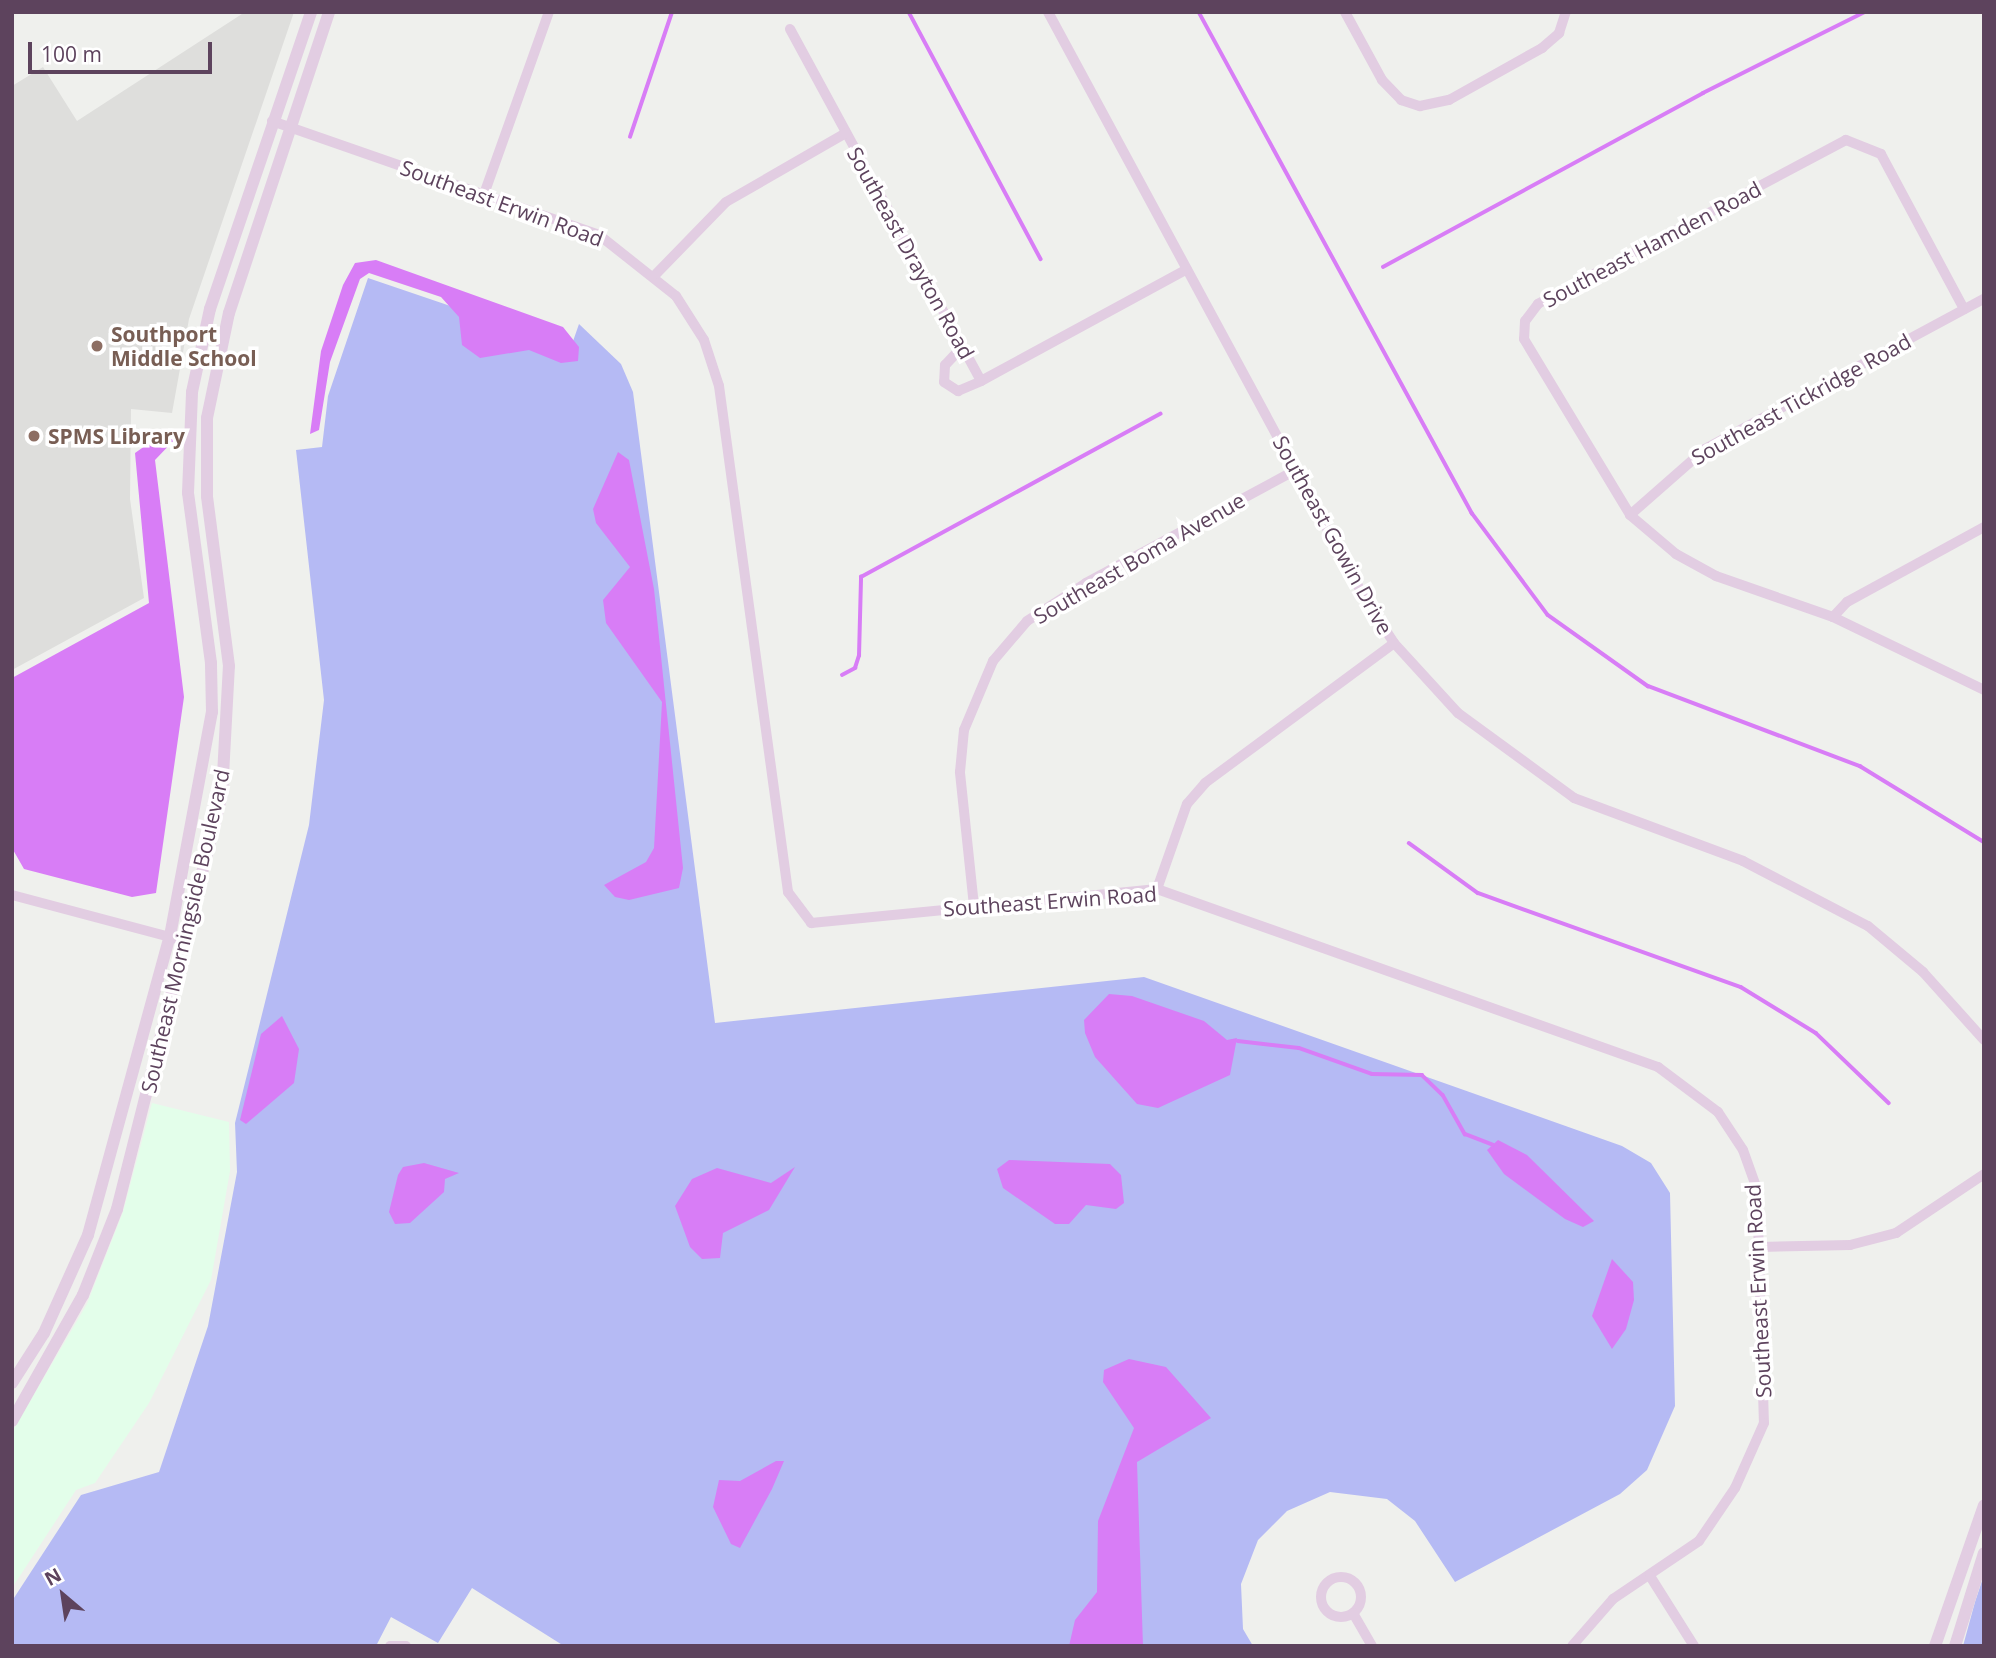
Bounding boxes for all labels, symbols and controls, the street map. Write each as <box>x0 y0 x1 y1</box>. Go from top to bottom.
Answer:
scale bar <box>32 28 215 72</box>
text: 100 m <box>41 40 102 68</box>
street label: Southeast Drayton Road <box>842 143 980 363</box>
street label: Southeast Erwin Road <box>397 155 607 251</box>
street label: Southeast Hamden Road <box>1539 176 1765 312</box>
place label: Southport Middle School <box>111 321 257 371</box>
street label: Southeast Tickridge Road <box>1687 328 1915 470</box>
marker: Southport Middle School <box>89 338 105 354</box>
place label: SPMS Library <box>48 423 185 449</box>
marker: SPMS Library <box>26 428 42 444</box>
street label: Southeast Gowin Drive <box>1268 431 1398 639</box>
street label: Southeast Boma Avenue <box>1029 487 1249 629</box>
street label: Southeast Morningside Boulevard <box>135 767 235 1095</box>
street label: Southeast Erwin Road <box>942 881 1158 921</box>
street label: Southeast Erwin Road <box>1740 1183 1776 1399</box>
north arrow <box>28 1560 98 1630</box>
text: N <box>40 1562 66 1592</box>

